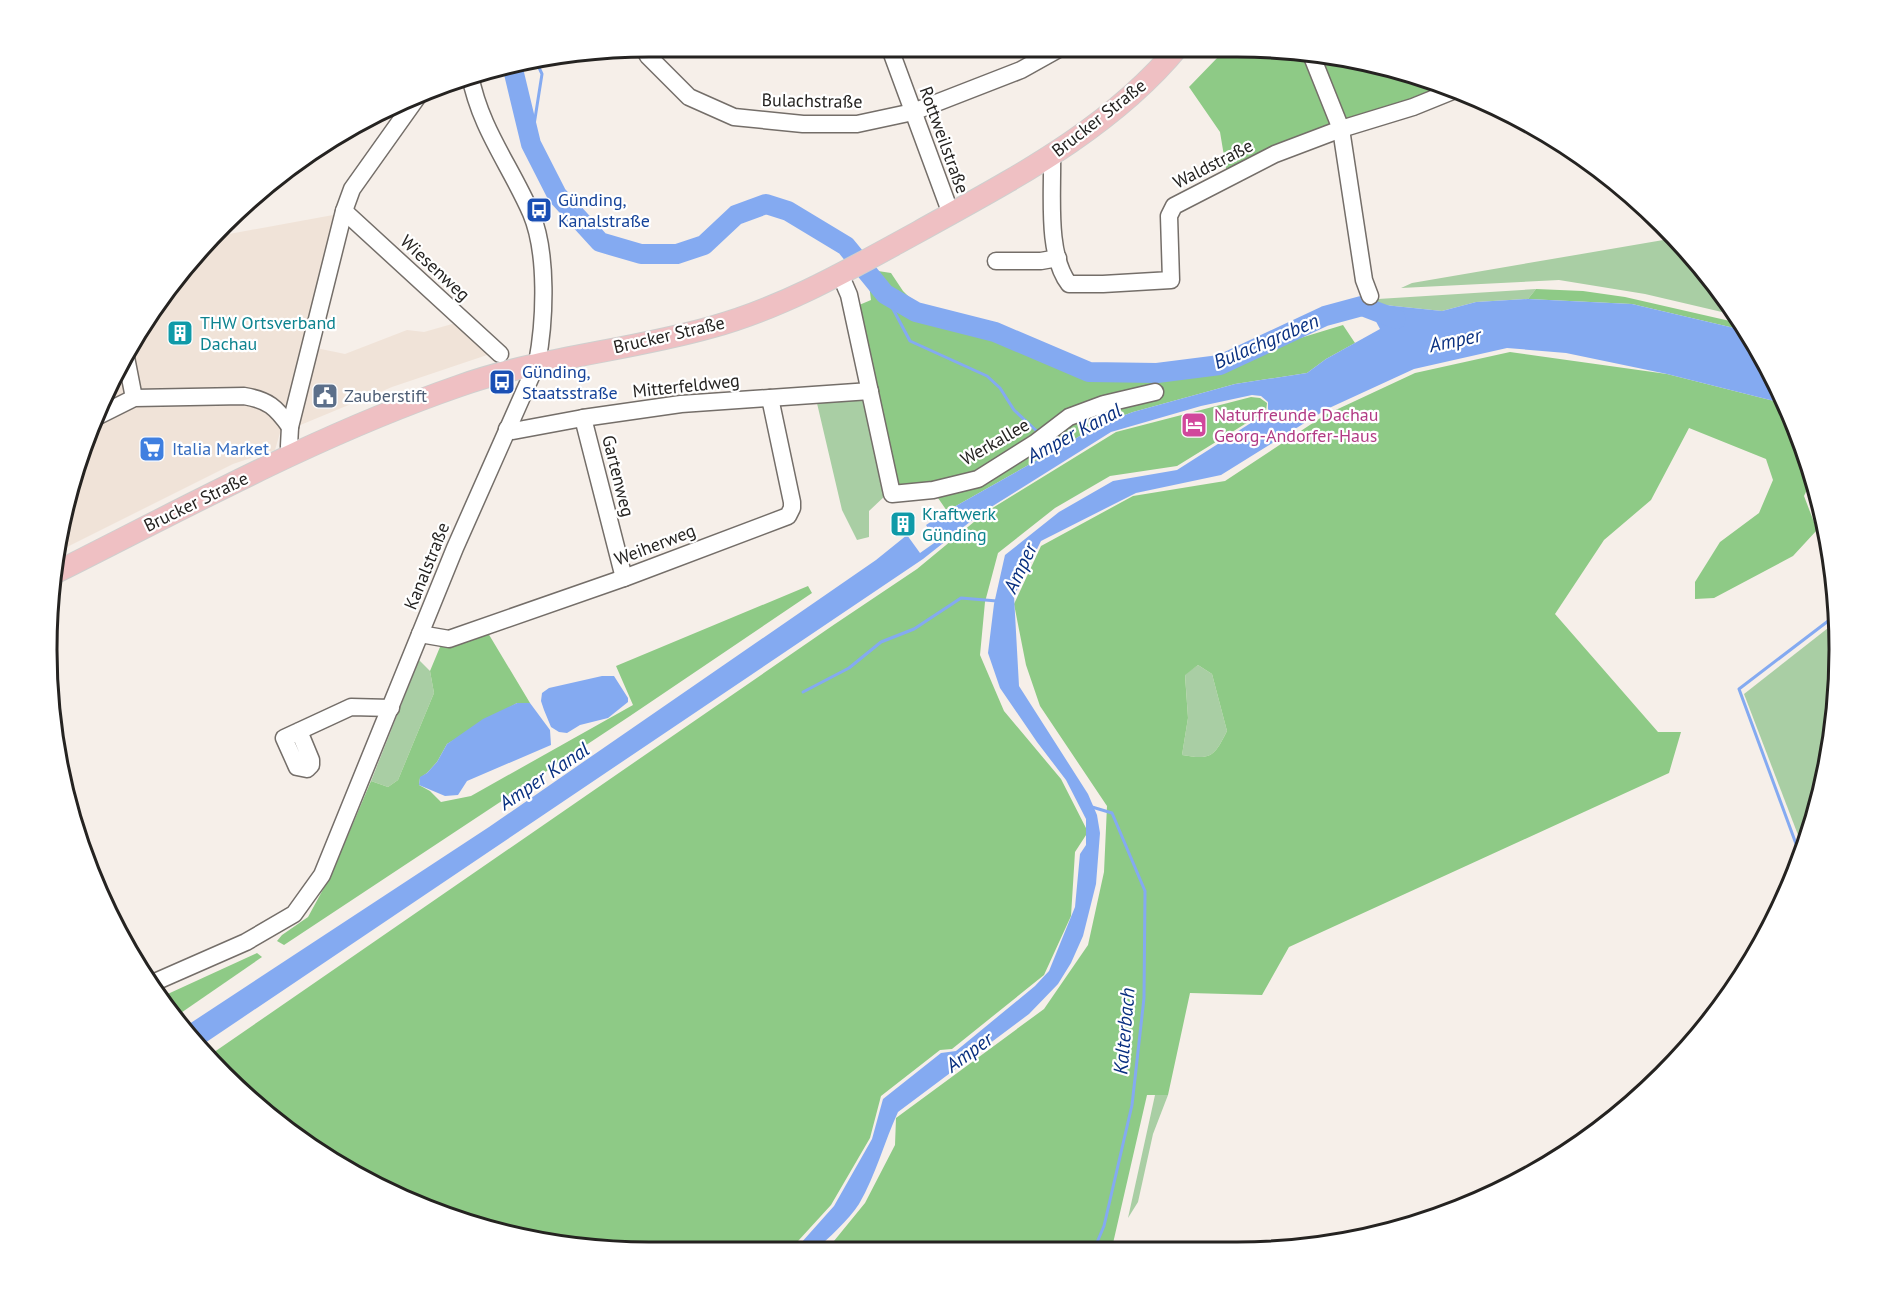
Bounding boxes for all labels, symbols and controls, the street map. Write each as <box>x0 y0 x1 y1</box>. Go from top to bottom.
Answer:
street label: Brucker Straße <box>1047 74 1150 162</box>
street label: Rottweilstraße <box>914 83 975 197</box>
street label: Bulachstraße <box>761 88 863 113</box>
street label: Waldstraße <box>1169 134 1257 193</box>
place label: Günding, Kanalstraße <box>558 188 650 232</box>
bus stop icon: Günding, Kanalstraße <box>524 195 554 225</box>
street label: Wiesenweg <box>396 230 475 306</box>
water label: Bulachgraben <box>1209 307 1323 375</box>
place label: THW Ortsverband Dachau <box>200 311 336 355</box>
street label: Brucker Straße <box>611 311 727 358</box>
building icon: THW Ortsverband Dachau <box>165 318 195 348</box>
water label: Amper <box>1426 322 1485 358</box>
place label: Günding, Staatsstraße <box>522 360 618 404</box>
bus stop icon: Günding, Staatsstraße <box>487 367 517 397</box>
street label: Mitterfeldweg <box>631 368 741 403</box>
public building icon: Zauberstift <box>310 381 340 411</box>
place label: Zauberstift <box>344 384 427 407</box>
water label: Amper Kanal <box>1021 397 1127 469</box>
place label: Naturfreunde Dachau Georg-Andorfer-Haus <box>1214 403 1378 447</box>
hotel icon: Naturfreunde Dachau Georg-Andorfer-Haus <box>1179 410 1209 440</box>
street label: Werkallee <box>956 413 1033 470</box>
street label: Gartenweg <box>597 433 640 519</box>
supermarket icon: Italia Market <box>137 434 167 464</box>
place label: Italia Market <box>172 437 269 460</box>
street label: Brucker Straße <box>140 466 252 537</box>
place label: Kraftwerk Günding <box>922 502 996 546</box>
building icon: Kraftwerk Günding <box>888 509 918 539</box>
street label: Kanalstraße <box>399 519 454 613</box>
street label: Weiherweg <box>611 519 699 570</box>
water label: Amper <box>997 537 1043 598</box>
water label: Amper Kanal <box>493 736 595 816</box>
water label: Kalterbach <box>1107 986 1141 1076</box>
water label: Amper <box>939 1025 999 1078</box>

